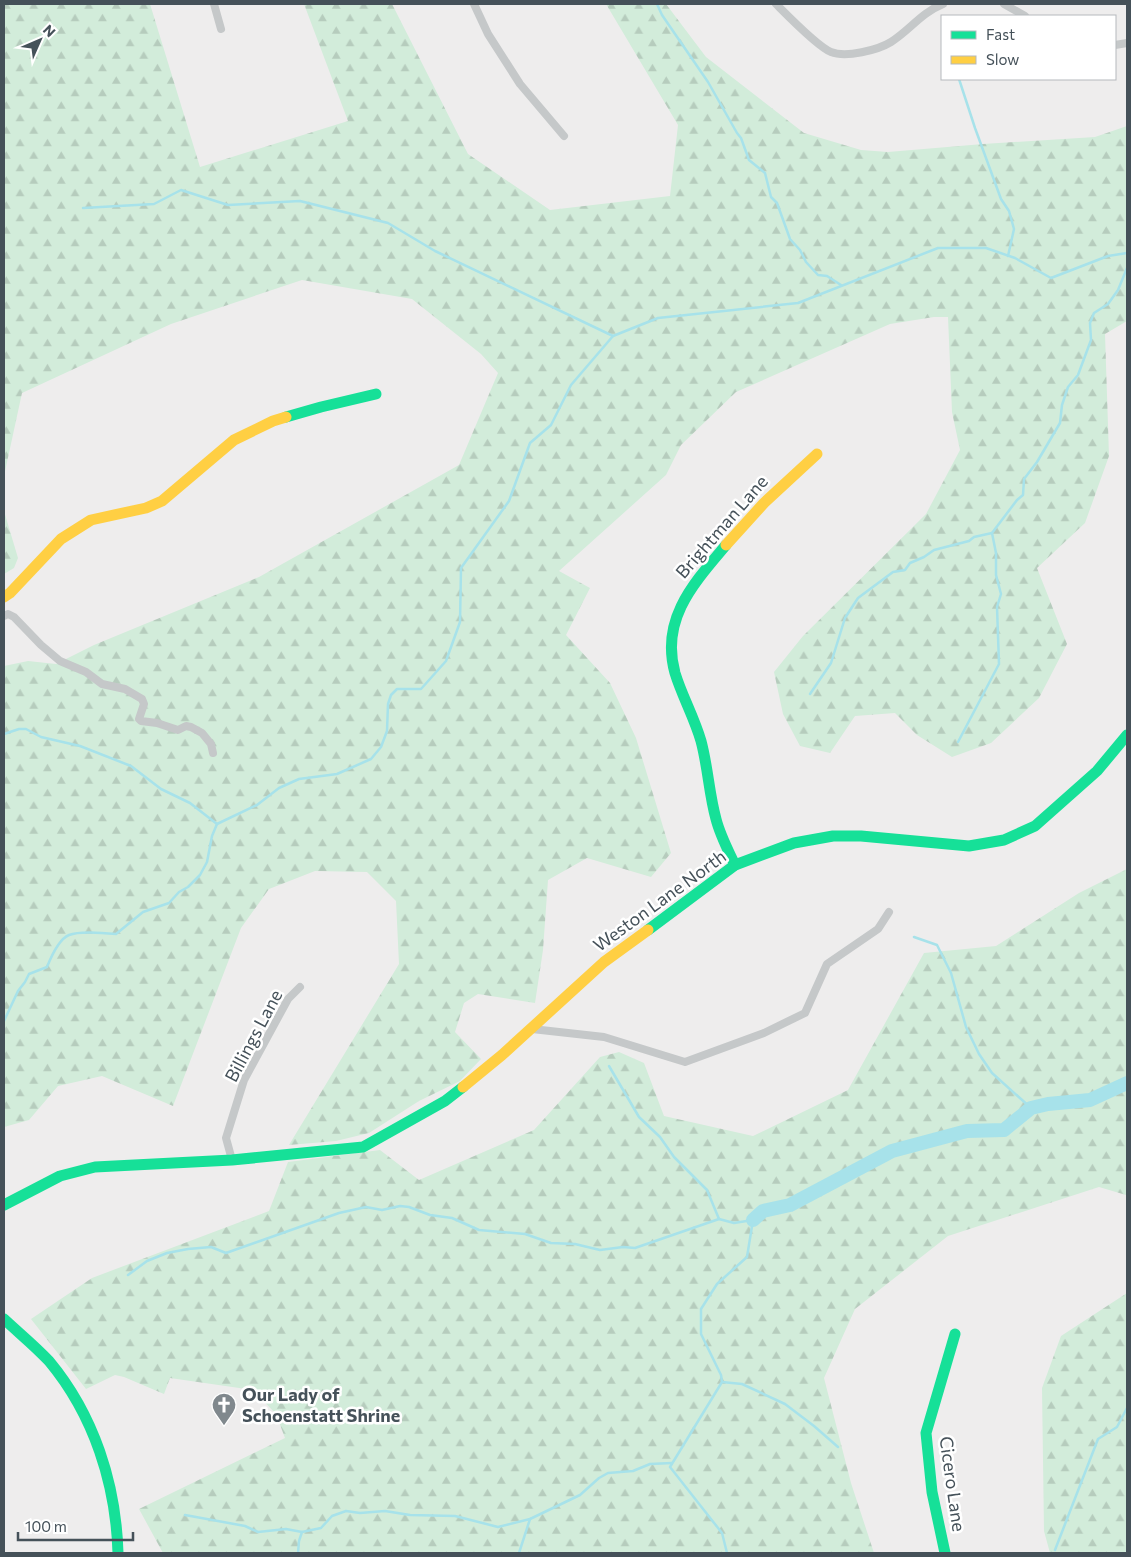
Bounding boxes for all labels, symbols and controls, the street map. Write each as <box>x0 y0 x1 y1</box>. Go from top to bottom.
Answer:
north arrow <box>15 15 65 65</box>
legend <box>941 15 1116 80</box>
text: N <box>40 21 59 40</box>
text: Fast <box>986 25 1015 43</box>
text: Slow <box>986 50 1019 68</box>
street label: Brightman Lane <box>671 470 772 582</box>
street label: Weston Lane North <box>589 845 730 956</box>
street label: Billings Lane <box>220 986 287 1085</box>
place label: Our Lady of Schoenstatt Shrine <box>242 1383 400 1426</box>
church icon: Our Lady of Schoenstatt Shrine <box>211 1392 237 1426</box>
street label: Cicero Lane <box>935 1435 971 1533</box>
scale bar <box>18 1510 132 1542</box>
text: 100 m <box>25 1517 67 1535</box>

